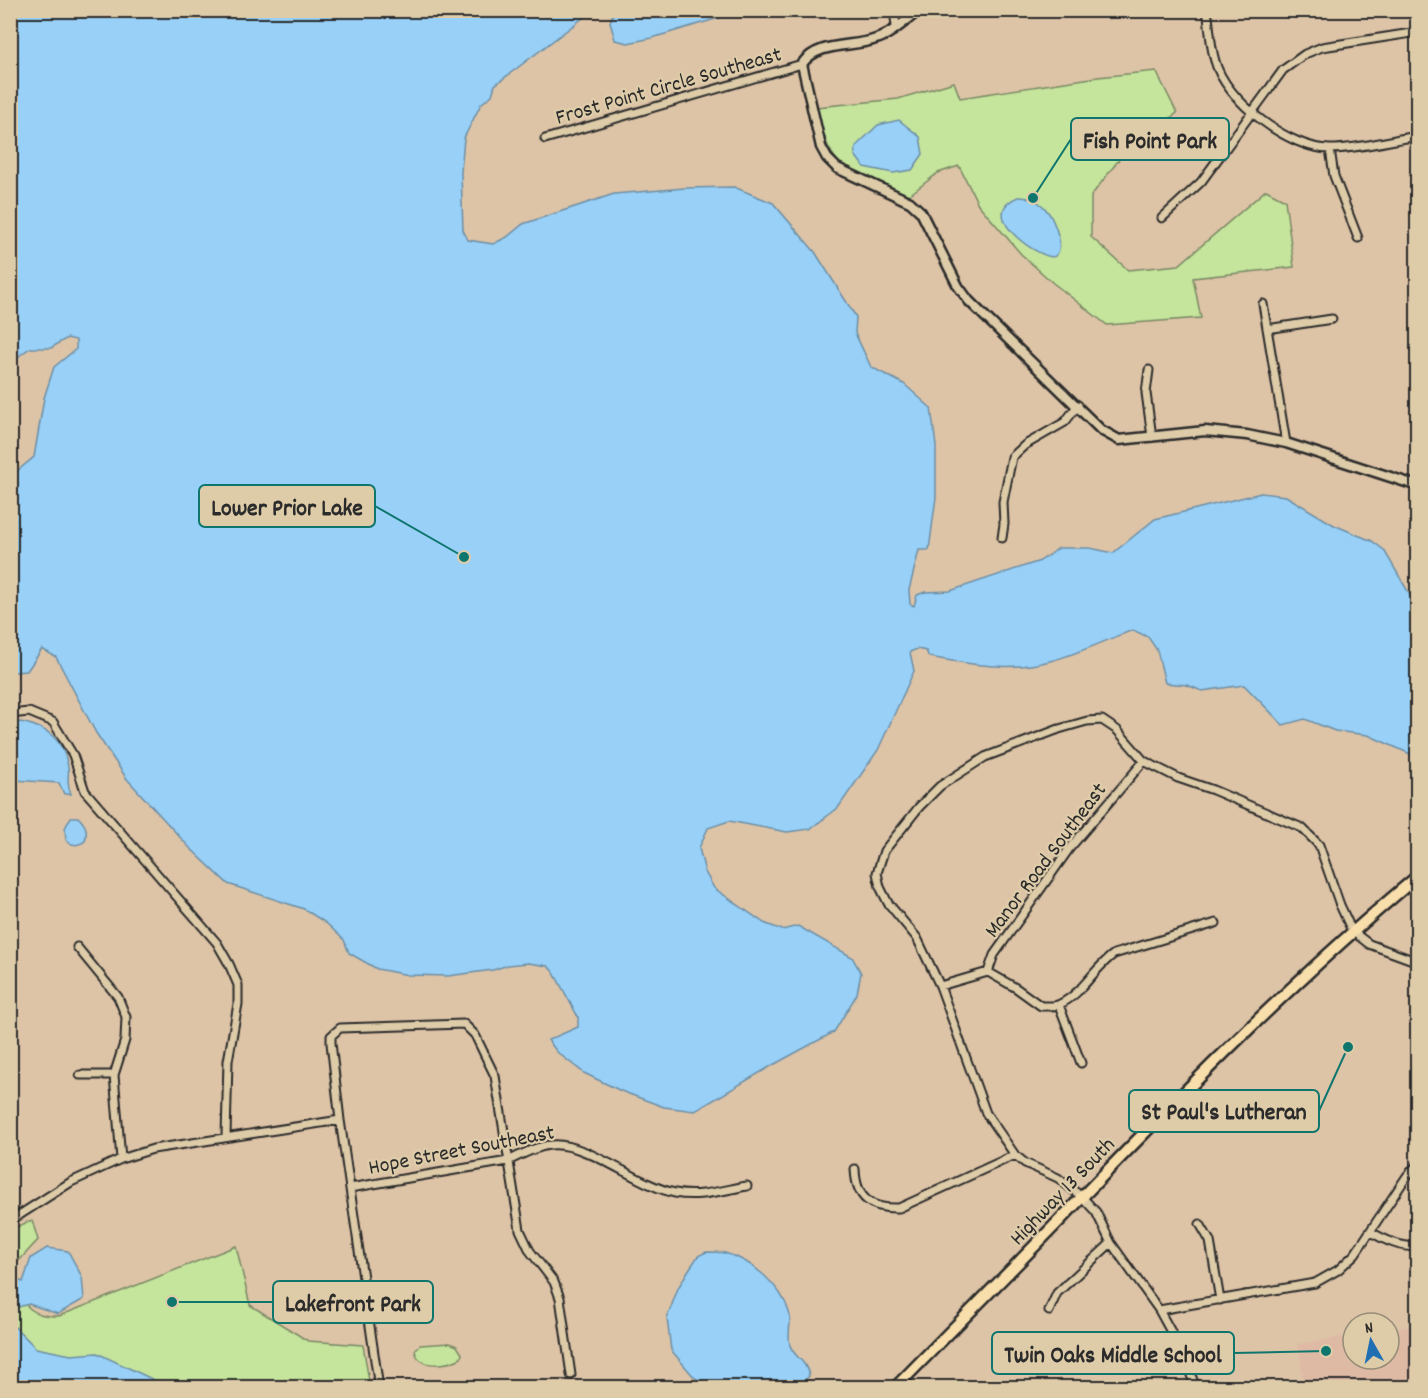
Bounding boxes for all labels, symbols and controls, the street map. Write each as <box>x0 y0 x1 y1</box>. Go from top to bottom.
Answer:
street label: Frost Point Circle Southeast <box>552 40 786 134</box>
callout: Fish Point Park <box>1071 118 1229 160</box>
text: Fish Point Park <box>1083 126 1217 160</box>
callout: Lower Prior Lake <box>199 485 375 527</box>
text: Lower Prior Lake <box>211 493 363 527</box>
street label: Manor Road Southeast <box>978 777 1115 945</box>
callout: St Paul's Lutheran <box>1129 1090 1319 1132</box>
text: St Paul's Lutheran <box>1141 1097 1307 1131</box>
street label: Hope Street Southeast <box>366 1118 557 1185</box>
street label: Highway 13 South <box>1004 1131 1123 1254</box>
callout: Lakefront Park <box>273 1281 433 1323</box>
text: Lakefront Park <box>285 1289 421 1323</box>
north arrow <box>1341 1311 1401 1371</box>
text: N <box>1363 1317 1375 1341</box>
callout: Twin Oaks Middle School <box>992 1332 1234 1374</box>
text: Twin Oaks Middle School <box>1004 1340 1222 1374</box>

